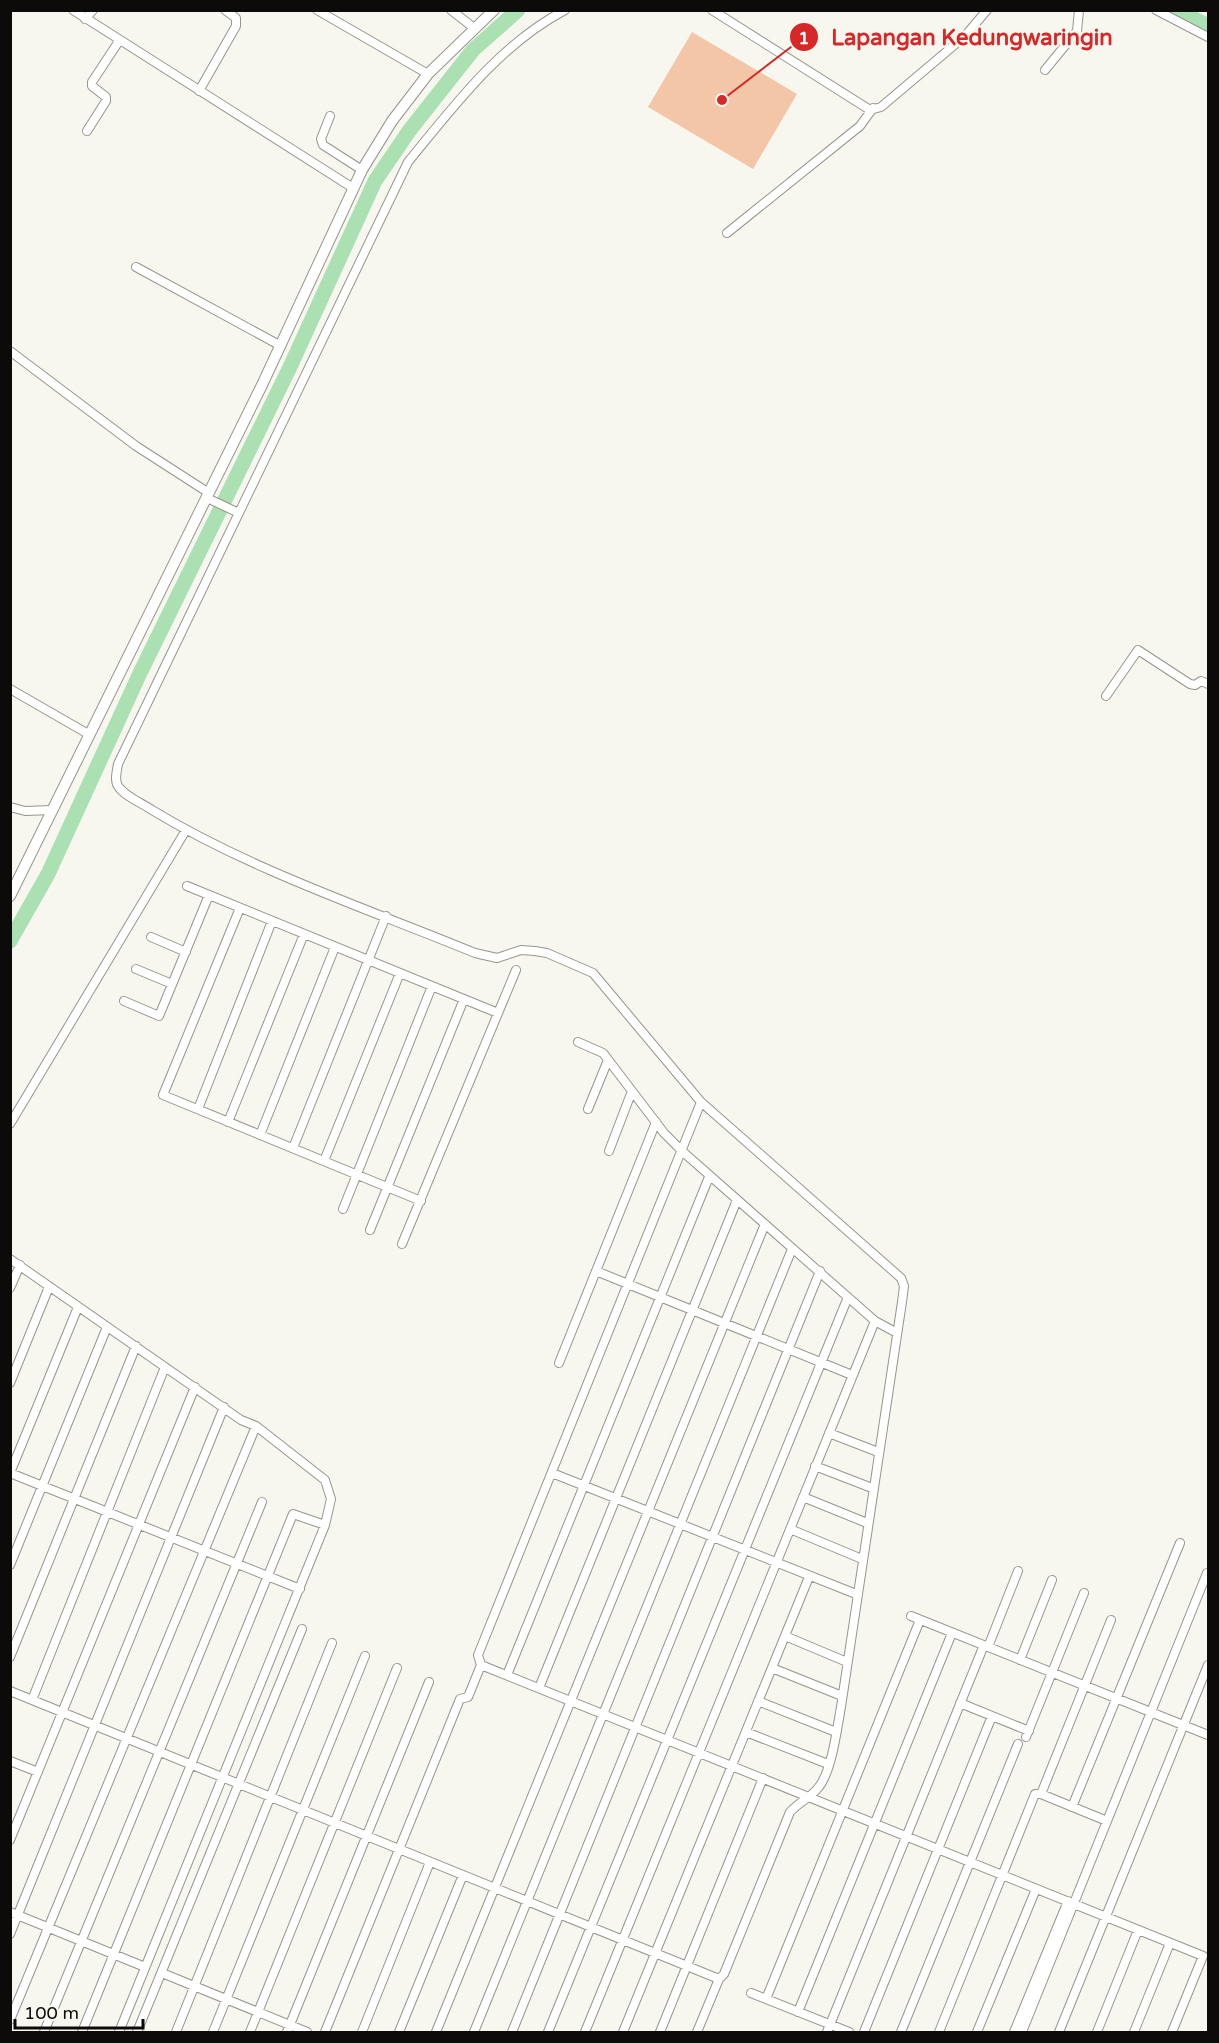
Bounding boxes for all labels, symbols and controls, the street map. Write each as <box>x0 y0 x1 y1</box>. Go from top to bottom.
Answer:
callout: Lapangan Kedungwaringin <box>789 17 1125 57</box>
text: Lapangan Kedungwaringin <box>831 25 1113 51</box>
text: 1 <box>798 27 810 49</box>
scale bar <box>15 1992 142 2030</box>
text: 100 m <box>24 2002 79 2024</box>

